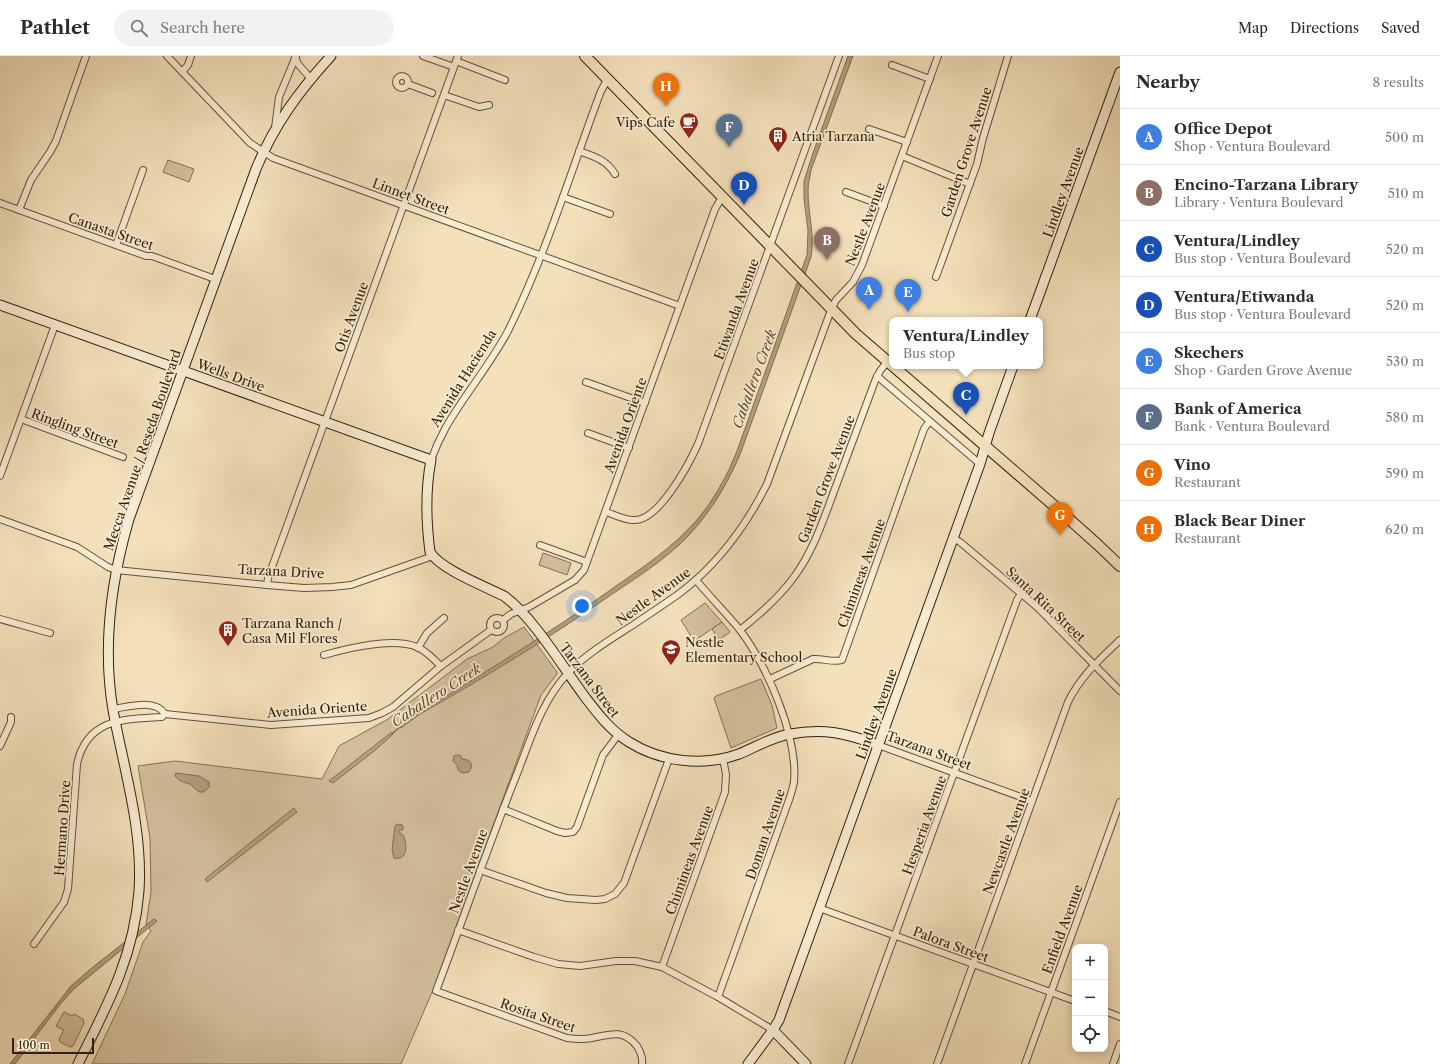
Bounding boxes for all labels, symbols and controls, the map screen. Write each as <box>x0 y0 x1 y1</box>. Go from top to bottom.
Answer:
search box <box>114 10 394 46</box>
text: Pathlet <box>20 16 90 39</box>
icon: search <box>128 17 150 39</box>
text: Search here <box>160 18 245 37</box>
text: Map <box>1238 19 1268 37</box>
text: Directions <box>1290 19 1359 37</box>
text: Saved <box>1381 19 1420 37</box>
text: Nearby <box>1136 72 1200 92</box>
pin: H <box>653 73 679 106</box>
text: 8 results <box>1372 74 1424 90</box>
street label: Garden Grove Avenue <box>937 85 995 219</box>
cafe icon: Vips Cafe <box>678 111 700 139</box>
place label: Vips Cafe <box>615 114 675 130</box>
pin: F <box>716 114 742 147</box>
text: Office Depot <box>1174 119 1272 138</box>
building icon: Atria Tarzana <box>767 125 789 153</box>
place label: Atria Tarzana <box>791 128 875 144</box>
text: A <box>1144 129 1154 145</box>
text: 500 m <box>1385 129 1424 145</box>
text: Shop · Ventura Boulevard <box>1174 138 1331 154</box>
street label: Lindley Avenue <box>1039 144 1087 240</box>
pin: D <box>731 172 757 205</box>
street label: Linnet Street <box>370 175 452 217</box>
text: Encino-Tarzana Library <box>1174 175 1358 194</box>
street label: Nestle Avenue <box>842 180 888 268</box>
text: B <box>1144 185 1154 201</box>
text: 510 m <box>1388 185 1424 201</box>
text: Library · Ventura Boulevard <box>1174 194 1344 210</box>
street label: Canasta Street <box>66 209 156 253</box>
pin: B <box>814 227 840 260</box>
text: Ventura/Lindley <box>1174 231 1300 250</box>
text: C <box>1144 241 1154 257</box>
text: 520 m <box>1386 241 1424 257</box>
text: Bus stop · Ventura Boulevard <box>1174 250 1351 266</box>
street label: Etiwanda Avenue <box>710 256 762 362</box>
pin: A <box>856 277 882 310</box>
street label: Otis Avenue <box>331 279 371 355</box>
pin: E <box>895 279 921 312</box>
text: Ventura/Etiwanda <box>1174 287 1315 306</box>
text: D <box>1143 297 1155 313</box>
text: 520 m <box>1386 297 1424 313</box>
text: Bus stop · Ventura Boulevard <box>1174 306 1351 322</box>
popup <box>889 317 1043 369</box>
street label: Avenida Hacienda <box>426 326 499 431</box>
text: Ventura/Lindley <box>903 326 1029 345</box>
water label: Caballero Creek <box>728 327 780 431</box>
text: Skechers <box>1174 343 1244 362</box>
text: Bus stop <box>903 345 955 361</box>
street label: Mecca Avenue / Reseda Boulevard <box>100 347 184 553</box>
text: E <box>1144 353 1154 369</box>
text: 530 m <box>1386 353 1424 369</box>
street label: Wells Drive <box>194 355 267 395</box>
text: Shop · Garden Grove Avenue <box>1174 362 1352 378</box>
street label: Avenida Oriente <box>600 375 650 476</box>
pin: C <box>953 382 979 415</box>
text: Bank of America <box>1174 399 1302 418</box>
street label: Ringling Street <box>29 405 121 451</box>
text: F <box>1145 409 1153 425</box>
text: 580 m <box>1385 409 1424 425</box>
street label: Garden Grove Avenue <box>794 413 858 545</box>
text: Bank · Ventura Boulevard <box>1174 418 1330 434</box>
text: Vino <box>1174 455 1211 474</box>
text: G <box>1143 465 1155 481</box>
text: 590 m <box>1386 465 1424 481</box>
text: Restaurant <box>1174 474 1241 490</box>
pin: G <box>1047 502 1073 535</box>
text: Black Bear Diner <box>1174 511 1305 530</box>
street label: Chimineas Avenue <box>834 516 888 630</box>
text: H <box>1143 521 1155 537</box>
text: 620 m <box>1385 521 1424 537</box>
text: Restaurant <box>1174 530 1241 546</box>
street label: Tarzana Drive <box>237 561 325 581</box>
street label: Santa Rita Street <box>1003 563 1089 645</box>
street label: Nestle Avenue <box>613 564 693 628</box>
your location <box>572 596 592 616</box>
place label: Tarzana Ranch / Casa Mil Flores <box>242 615 343 646</box>
building icon: Tarzana Ranch / Casa Mil Flores <box>217 619 239 647</box>
place label: Nestle Elementary School <box>685 634 803 665</box>
school or university icon: Nestle Elementary School <box>660 638 682 666</box>
street label: Tarzana Street <box>557 639 624 721</box>
water label: Caballero Creek <box>388 659 485 731</box>
street label: Lindley Avenue <box>852 666 900 762</box>
street label: Avenida Oriente <box>265 698 368 721</box>
street label: Tarzana Street <box>884 727 974 773</box>
street label: Hesperia Avenue <box>899 773 949 877</box>
street label: Hermano Drive <box>51 780 73 876</box>
street label: Newcastle Avenue <box>979 786 1033 896</box>
street label: Doman Avenue <box>742 787 788 881</box>
street label: Chimineas Avenue <box>662 803 716 917</box>
street label: Nestle Avenue <box>445 827 491 915</box>
street label: Enfield Avenue <box>1038 882 1086 976</box>
street label: Palora Street <box>911 923 991 965</box>
map controls <box>1072 944 1108 1052</box>
button: + <box>1072 944 1108 980</box>
button: − <box>1072 980 1108 1016</box>
street label: Rosita Street <box>498 995 578 1035</box>
button: locate <box>1072 1016 1108 1052</box>
scale bar <box>12 1036 94 1055</box>
text: 100 m <box>18 1038 50 1052</box>

